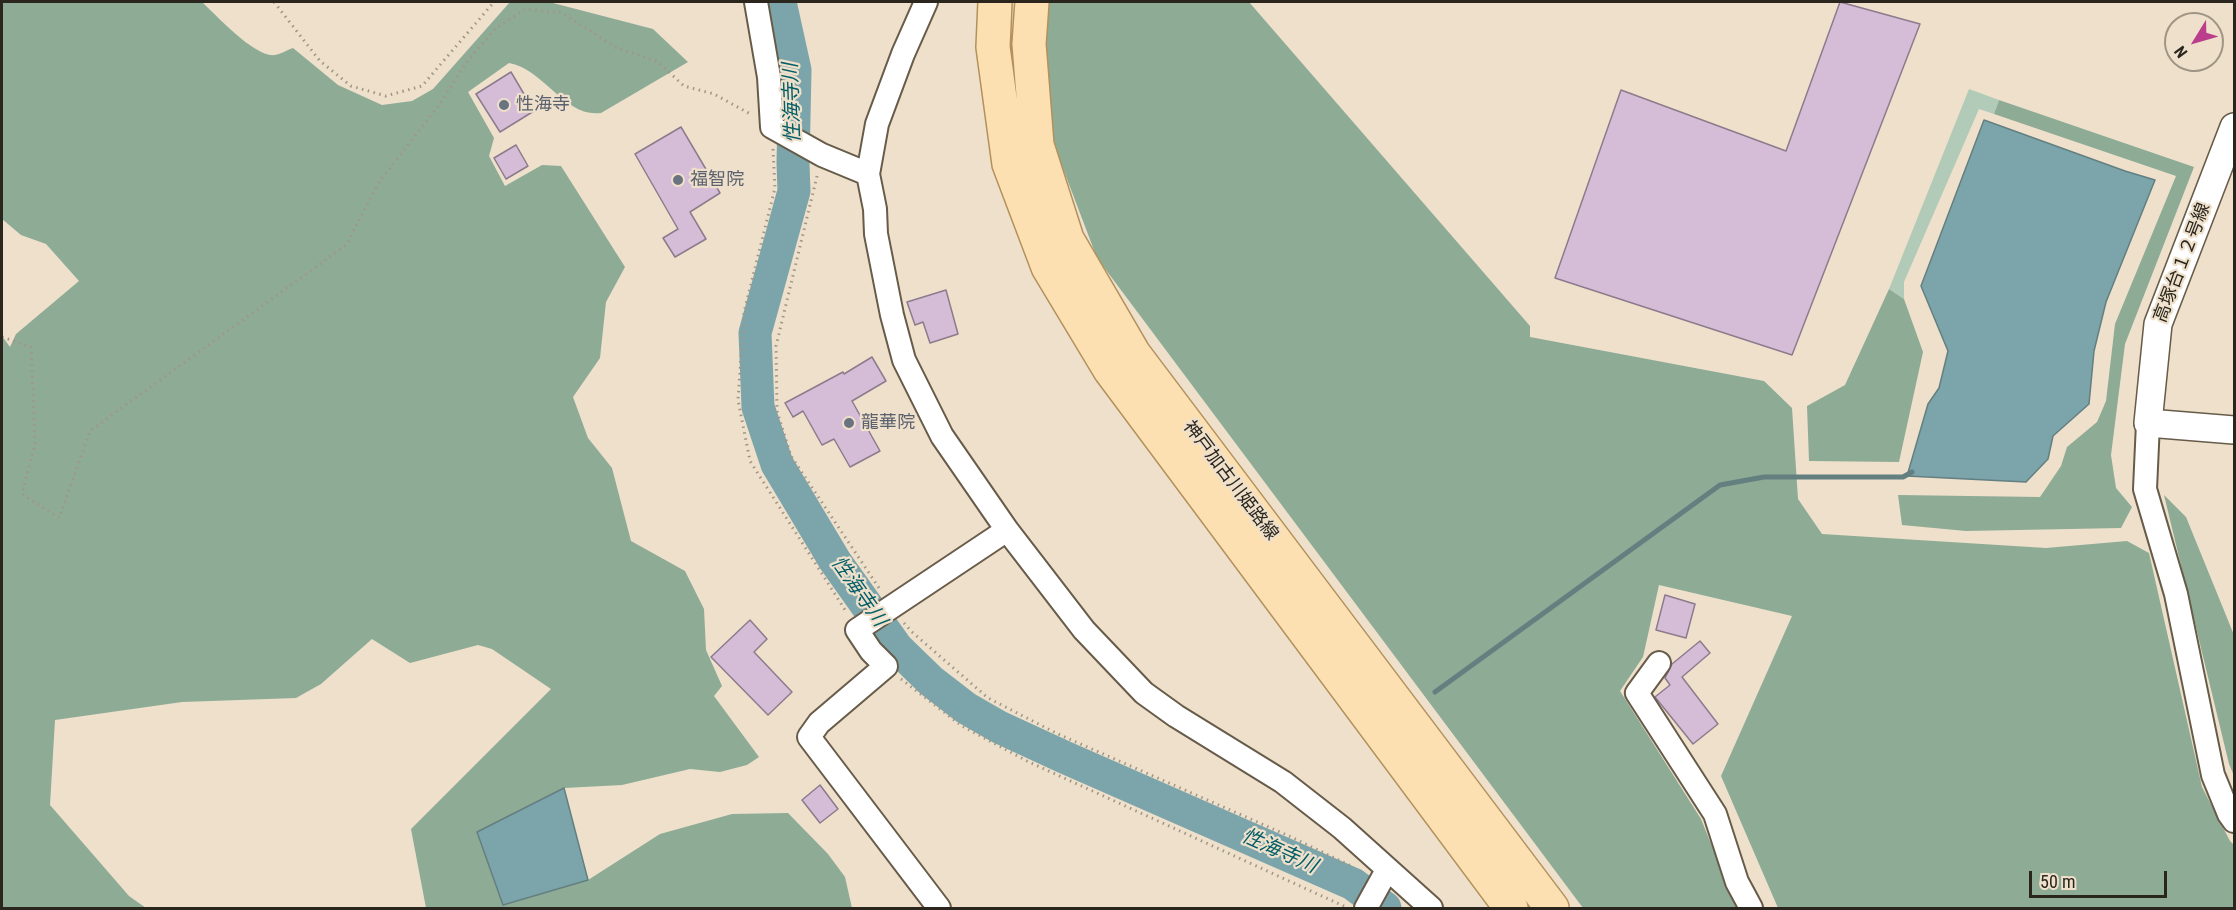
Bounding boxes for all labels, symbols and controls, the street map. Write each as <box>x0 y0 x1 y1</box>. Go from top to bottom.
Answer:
north arrow <box>2164 12 2224 72</box>
text: N <box>2170 42 2191 62</box>
water label: 性海寺川 <box>780 63 806 143</box>
place label: 性海寺 <box>516 94 570 116</box>
marker: 性海寺 <box>497 98 511 112</box>
place label: 福智院 <box>690 169 744 191</box>
marker: 福智院 <box>671 173 685 187</box>
street label: 高塚台１２号線 <box>2150 200 2216 326</box>
place label: 龍華院 <box>861 412 915 434</box>
marker: 龍華院 <box>842 416 856 430</box>
street label: 神戸加古川姫路線 <box>1178 417 1282 545</box>
water label: 性海寺川 <box>825 552 891 632</box>
water label: 性海寺川 <box>1238 825 1320 879</box>
scale bar <box>2032 859 2170 897</box>
text: 50 m <box>2040 871 2075 892</box>

